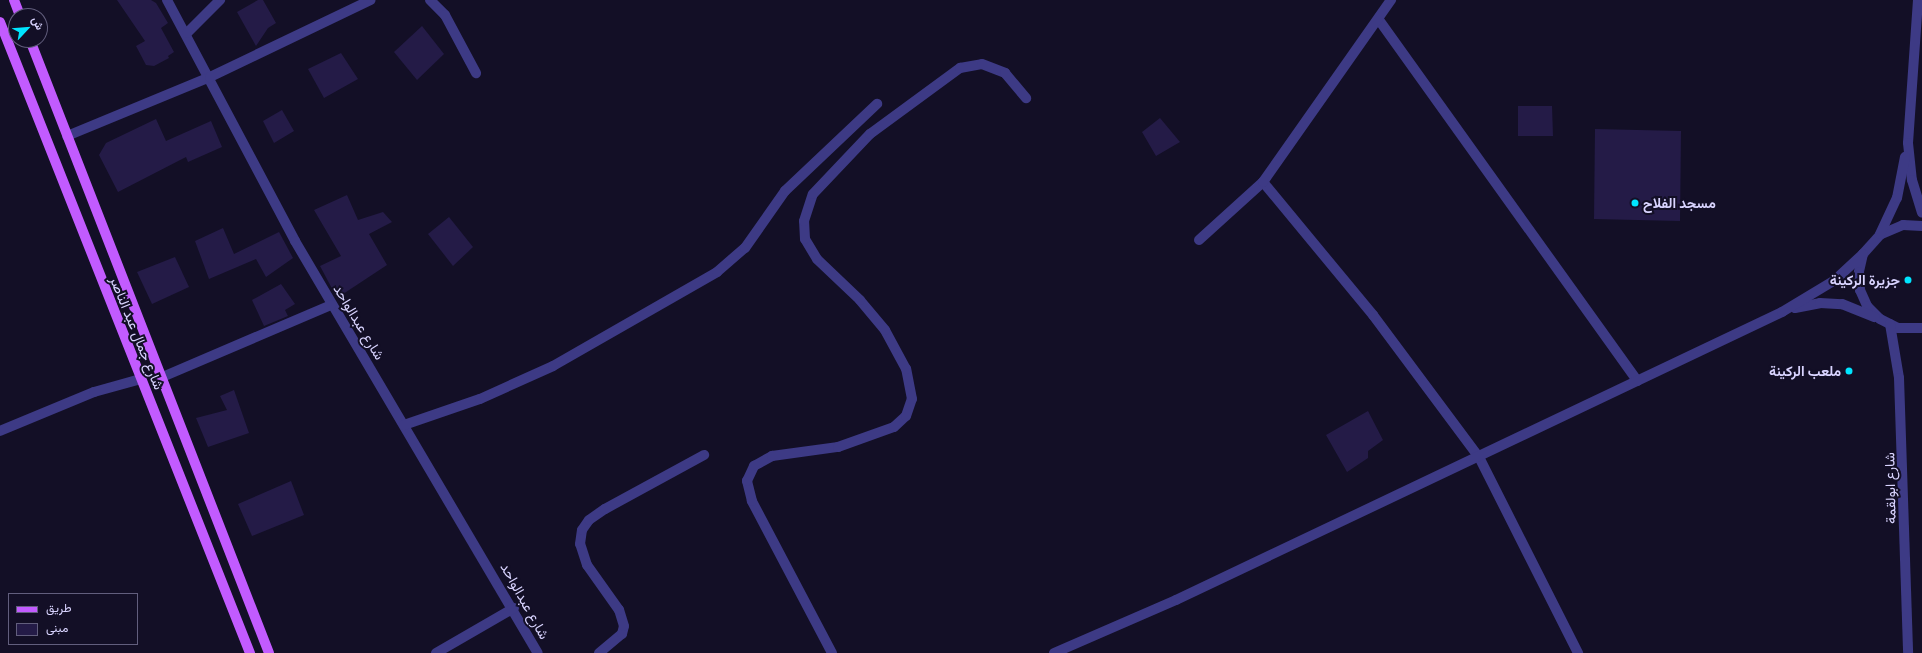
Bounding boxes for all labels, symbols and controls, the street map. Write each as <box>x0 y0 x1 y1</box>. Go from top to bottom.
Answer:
north arrow <box>8 8 48 48</box>
text: ش <box>30 15 46 32</box>
place label: مسجد الفلاح <box>1643 195 1716 211</box>
marker: مسجد الفلاح <box>1630 198 1640 208</box>
place label: جزيرة الركينة <box>1830 272 1900 288</box>
street label: شارع جمال عبد الناصر <box>107 274 167 392</box>
marker: جزيرة الركينة <box>1903 275 1913 285</box>
street label: شارع عبدالواحد <box>330 281 388 363</box>
place label: ملعب الركينة <box>1769 363 1841 379</box>
marker: ملعب الركينة <box>1844 366 1854 376</box>
street label: شارع ابولقمة <box>1881 452 1899 524</box>
street label: شارع عبدالواحد <box>497 560 553 642</box>
legend <box>8 593 138 645</box>
text: طريق <box>46 601 71 615</box>
text: مبنى <box>46 621 68 635</box>

